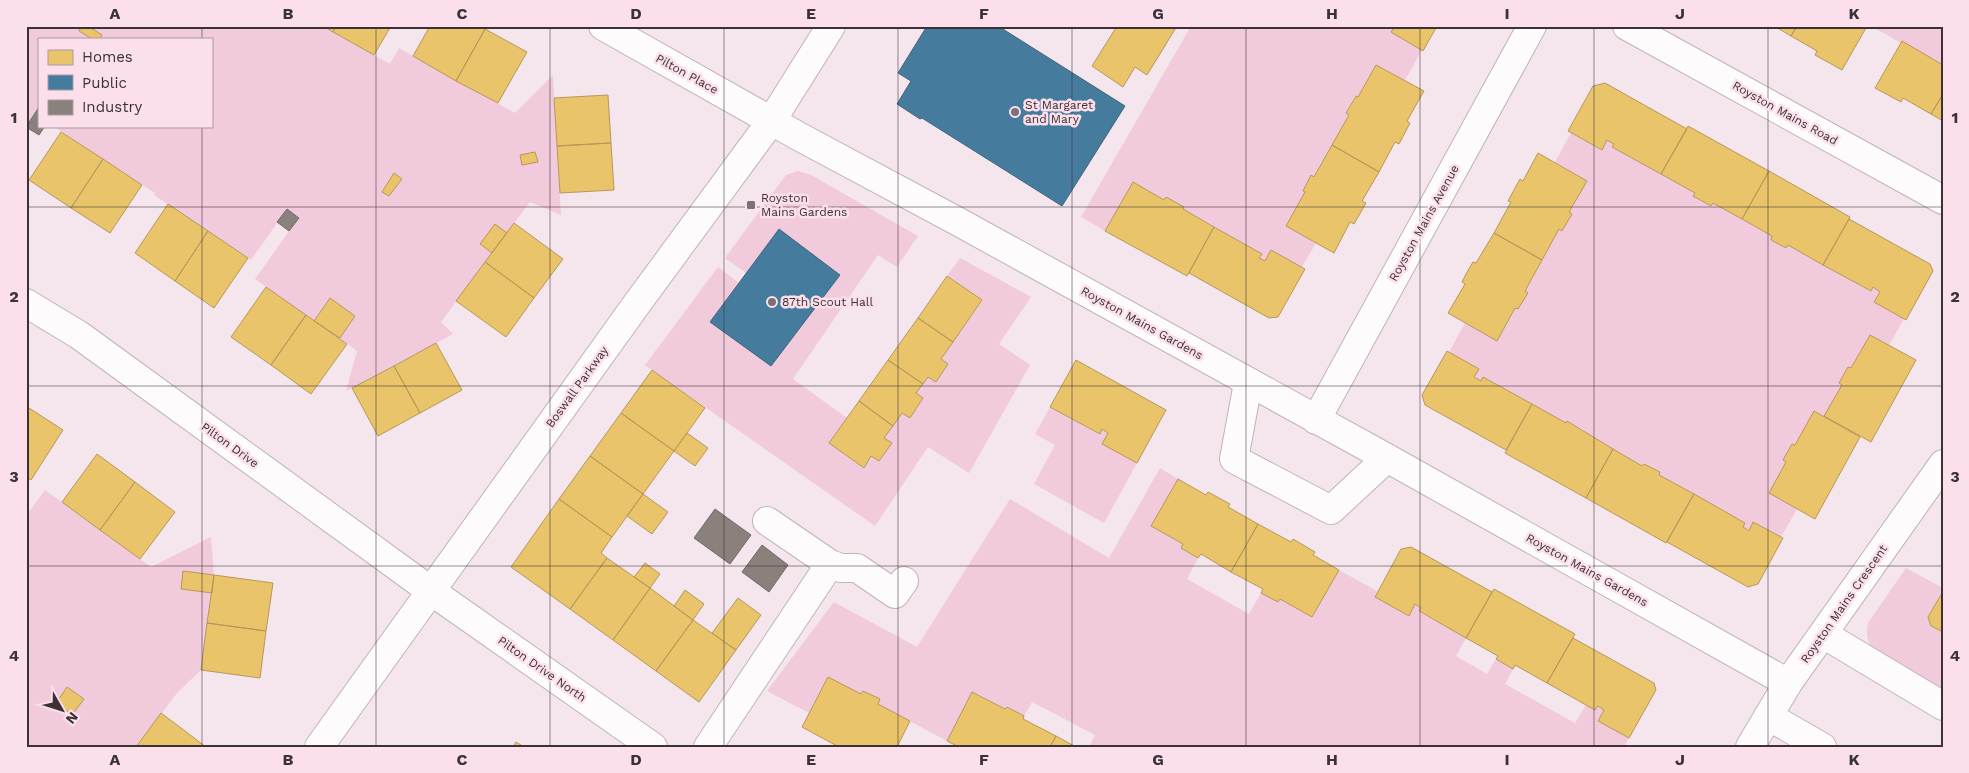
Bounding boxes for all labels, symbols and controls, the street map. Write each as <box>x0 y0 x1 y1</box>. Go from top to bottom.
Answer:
text: A <box>110 4 121 23</box>
text: B <box>283 4 294 23</box>
text: C <box>457 4 468 23</box>
text: D <box>630 4 642 23</box>
text: E <box>806 4 816 23</box>
text: F <box>979 4 989 23</box>
text: G <box>1152 4 1164 23</box>
text: H <box>1326 4 1338 23</box>
text: I <box>1504 4 1510 23</box>
text: J <box>1675 4 1685 23</box>
text: K <box>1848 4 1860 23</box>
legend <box>38 38 212 128</box>
text: Homes <box>82 48 133 66</box>
street label: Pilton Place <box>653 51 721 97</box>
text: Public <box>82 74 127 92</box>
street label: Royston Mains Road <box>1730 78 1840 148</box>
text: Industry <box>82 98 143 116</box>
place label: St Margaret and Mary <box>1025 98 1093 126</box>
marker: St Margaret and Mary <box>1009 106 1021 118</box>
text: 1 <box>11 108 17 127</box>
text: 1 <box>1952 108 1958 127</box>
street label: Royston Mains Avenue <box>1386 162 1462 284</box>
place label: Royston Mains Gardens <box>761 191 847 219</box>
marker: Royston Mains Gardens <box>745 199 757 211</box>
street label: Royston Mains Gardens <box>1079 284 1205 362</box>
text: 2 <box>9 287 19 306</box>
text: 2 <box>1950 287 1960 306</box>
place label: 87th Scout Hall <box>782 295 874 309</box>
marker: 87th Scout Hall <box>766 296 778 308</box>
street label: Boswall Parkway <box>543 343 612 430</box>
street label: Pilton Drive <box>199 419 261 471</box>
text: 3 <box>9 467 19 486</box>
text: 3 <box>1950 467 1960 486</box>
street label: Royston Mains Gardens <box>1524 531 1650 609</box>
street label: Royston Mains Crescent <box>1798 542 1890 666</box>
street label: Pilton Drive North <box>495 633 589 705</box>
text: 4 <box>9 646 19 665</box>
text: 4 <box>1950 646 1960 665</box>
north arrow <box>38 686 88 736</box>
text: N <box>63 709 82 727</box>
text: A <box>110 750 121 769</box>
text: B <box>283 750 294 769</box>
text: C <box>457 750 468 769</box>
text: D <box>630 750 642 769</box>
text: E <box>806 750 816 769</box>
text: F <box>979 750 989 769</box>
text: G <box>1152 750 1164 769</box>
text: H <box>1326 750 1338 769</box>
text: I <box>1504 750 1510 769</box>
text: J <box>1675 750 1685 769</box>
text: K <box>1848 750 1860 769</box>

